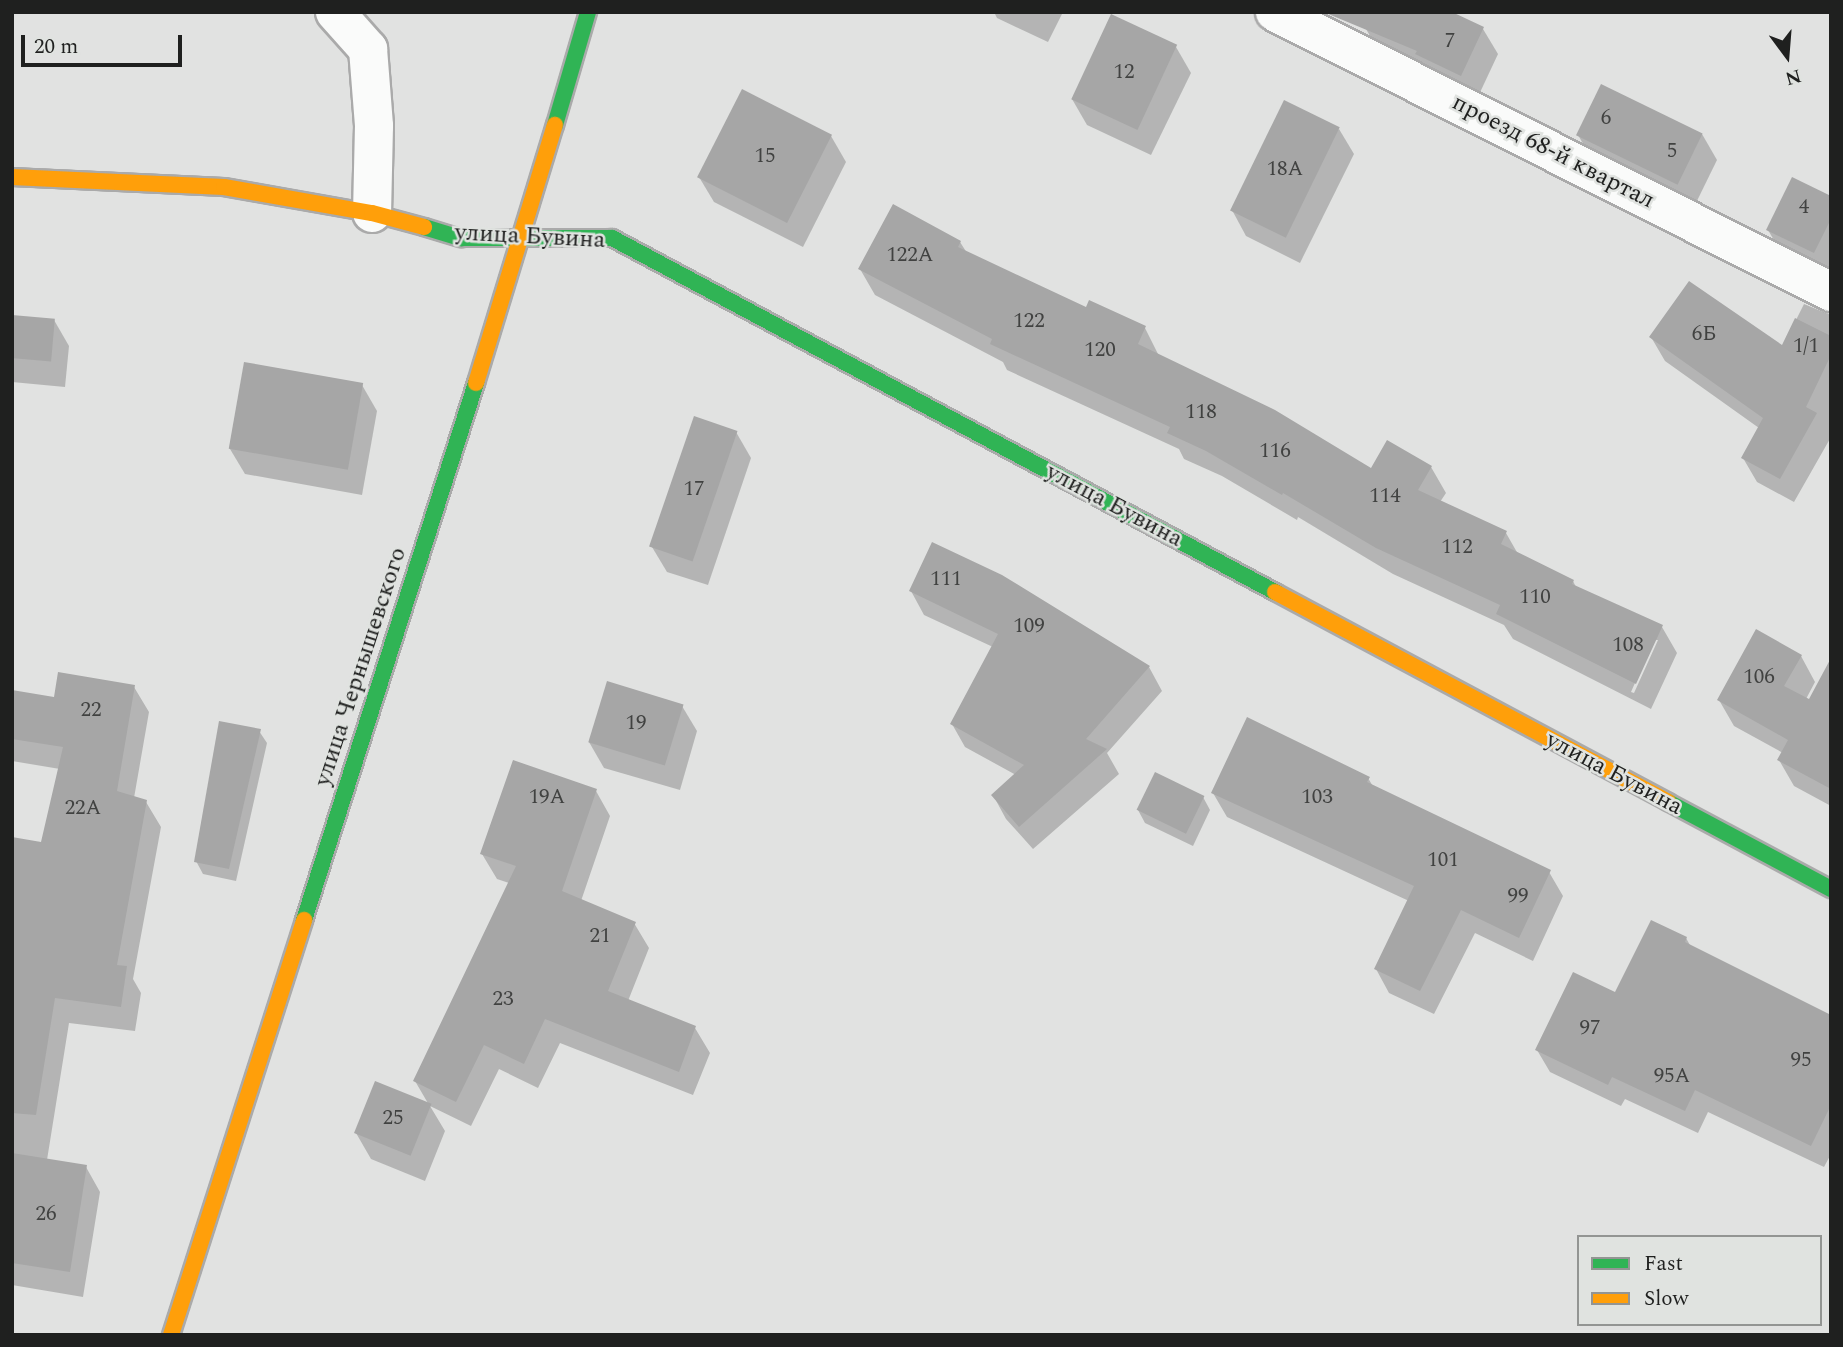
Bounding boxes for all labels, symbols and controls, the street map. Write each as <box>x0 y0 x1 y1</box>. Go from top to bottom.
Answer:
scale bar <box>24 21 186 65</box>
north arrow <box>1752 21 1822 91</box>
house number: 7 <box>1445 28 1455 54</box>
text: 20 m <box>34 31 78 63</box>
house number: 12 <box>1114 59 1134 85</box>
text: N <box>1781 61 1804 93</box>
street label: проезд 68-й квартал <box>1447 88 1659 216</box>
house number: 6 <box>1601 105 1611 131</box>
house number: 5 <box>1667 138 1677 164</box>
house number: 15 <box>755 143 775 169</box>
house number: 18А <box>1267 156 1303 182</box>
house number: 4 <box>1799 194 1809 220</box>
street label: улица Бувина <box>454 219 606 255</box>
house number: 122А <box>886 242 934 268</box>
house number: 122 <box>1013 308 1045 334</box>
house number: 6Б <box>1692 321 1716 347</box>
house number: 1/1 <box>1793 333 1819 359</box>
house number: 120 <box>1084 337 1116 363</box>
house number: 118 <box>1185 399 1217 425</box>
house number: 116 <box>1259 438 1291 464</box>
street label: улица Бувина <box>1041 458 1187 554</box>
house number: 17 <box>684 476 704 502</box>
house number: 114 <box>1369 483 1401 509</box>
house number: 112 <box>1441 534 1473 560</box>
street label: улица Чернышевского <box>309 544 413 790</box>
house number: 111 <box>930 566 962 592</box>
house number: 110 <box>1519 584 1551 610</box>
house number: 109 <box>1013 613 1045 639</box>
house number: 108 <box>1612 632 1644 658</box>
house number: 106 <box>1743 664 1775 690</box>
house number: 22 <box>81 697 101 723</box>
house number: 19 <box>626 710 646 736</box>
street label: улица Бувина <box>1541 726 1687 822</box>
house number: 19А <box>529 784 565 810</box>
house number: 103 <box>1301 784 1333 810</box>
house number: 22А <box>65 795 101 821</box>
house number: 101 <box>1427 847 1459 873</box>
house number: 99 <box>1508 883 1528 909</box>
house number: 21 <box>590 923 610 949</box>
house number: 23 <box>493 986 513 1012</box>
house number: 97 <box>1580 1015 1600 1041</box>
house number: 95 <box>1791 1047 1811 1073</box>
house number: 95А <box>1654 1063 1690 1089</box>
house number: 25 <box>383 1105 403 1131</box>
house number: 26 <box>36 1201 56 1227</box>
legend <box>1577 1235 1822 1326</box>
text: Fast <box>1644 1248 1683 1280</box>
text: Slow <box>1644 1283 1688 1315</box>

